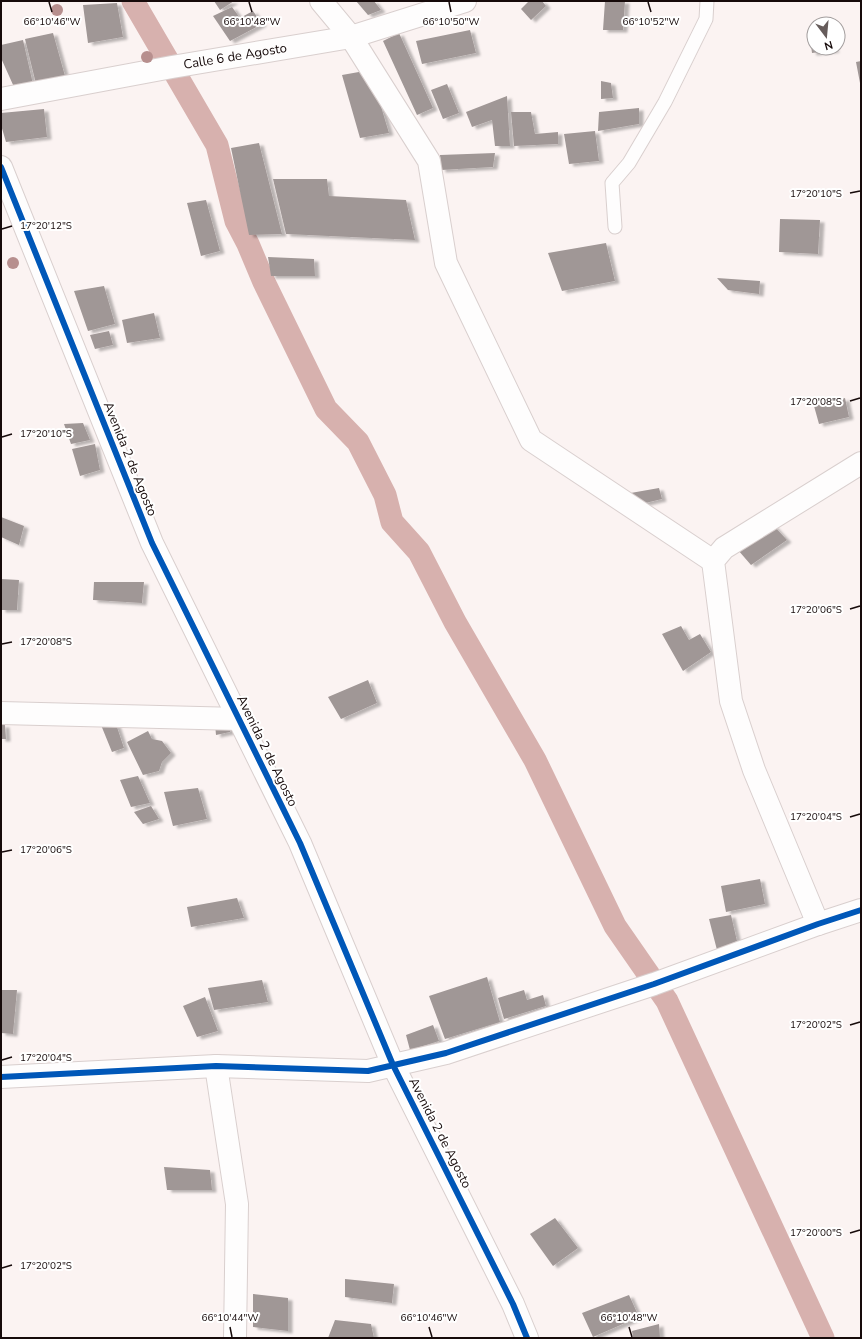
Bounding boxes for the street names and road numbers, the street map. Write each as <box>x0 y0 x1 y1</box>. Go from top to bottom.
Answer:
street label: Calle 6 de Agosto <box>182 39 288 74</box>
street label: Avenida 2 de Agosto <box>99 399 161 519</box>
street label: Avenida 2 de Agosto <box>232 692 302 810</box>
street label: Avenida 2 de Agosto <box>404 1075 476 1191</box>

